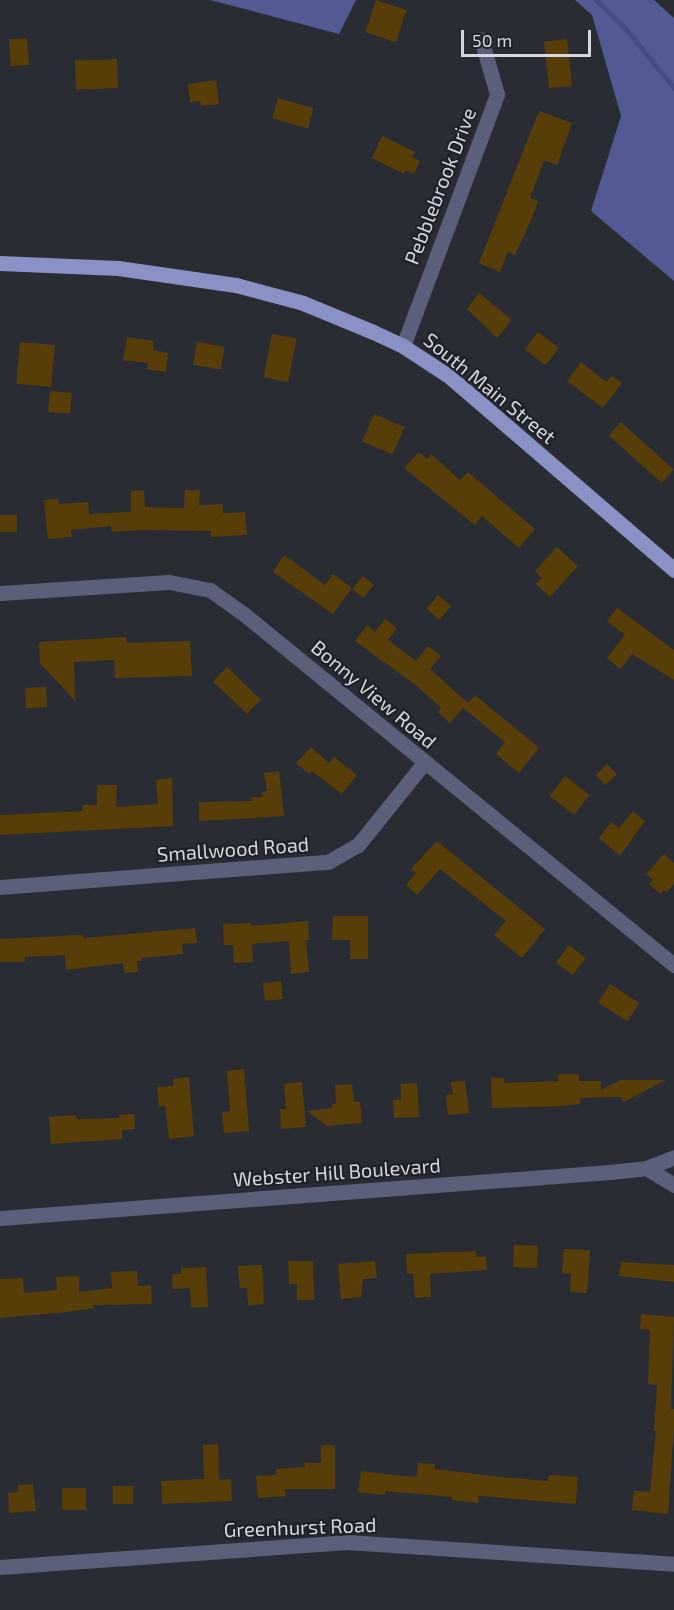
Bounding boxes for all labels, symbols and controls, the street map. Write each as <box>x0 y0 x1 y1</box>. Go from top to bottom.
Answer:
scale bar <box>464 18 594 56</box>
text: 50 m <box>472 29 512 51</box>
street label: Pebblebrook Drive <box>399 104 481 268</box>
street label: South Main Street <box>419 327 561 449</box>
street label: Bonny View Road <box>306 634 442 754</box>
street label: Smallwood Road <box>156 832 310 866</box>
street label: Webster Hill Boulevard <box>232 1153 442 1191</box>
street label: Greenhurst Road <box>223 1512 377 1542</box>

